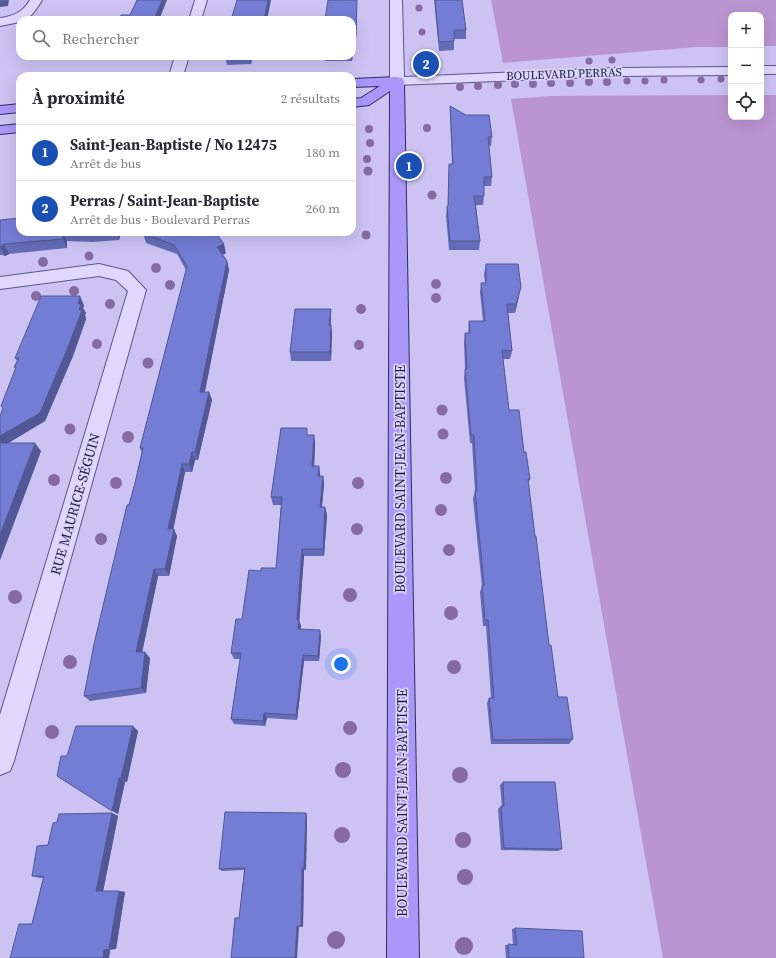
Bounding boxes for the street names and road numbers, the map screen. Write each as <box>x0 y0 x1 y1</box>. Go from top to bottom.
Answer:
street label: BOULEVARD PERRAS <box>506 64 622 84</box>
street label: BOULEVARD SAINT-JEAN-BAPTISTE <box>390 365 410 593</box>
street label: RUE MAURICE-SÉGUIN <box>45 431 105 577</box>
street label: BOULEVARD SAINT-JEAN-BAPTISTE <box>392 689 412 917</box>

